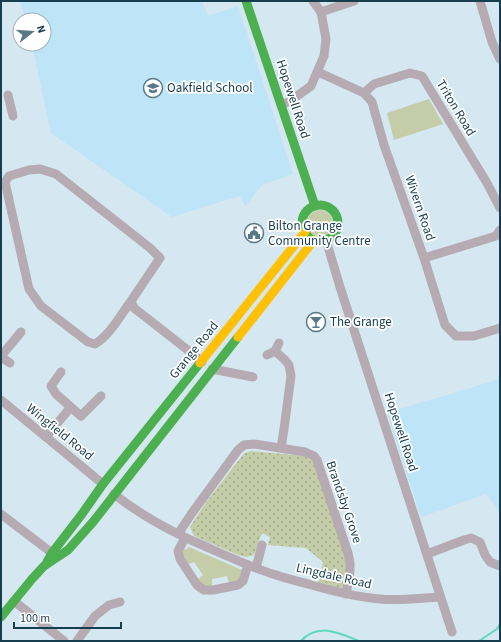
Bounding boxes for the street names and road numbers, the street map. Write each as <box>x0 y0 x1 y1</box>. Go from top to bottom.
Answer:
street label: Hopewell Road <box>272 57 314 141</box>
street label: Triton Road <box>432 76 480 140</box>
street label: Wivern Road <box>400 173 440 243</box>
street label: Grange Road <box>165 317 223 383</box>
street label: Hopewell Road <box>380 390 422 474</box>
street label: Wingfield Road <box>23 399 97 465</box>
street label: Brandsby Grove <box>322 458 366 546</box>
street label: Lingdale Road <box>294 559 374 593</box>

